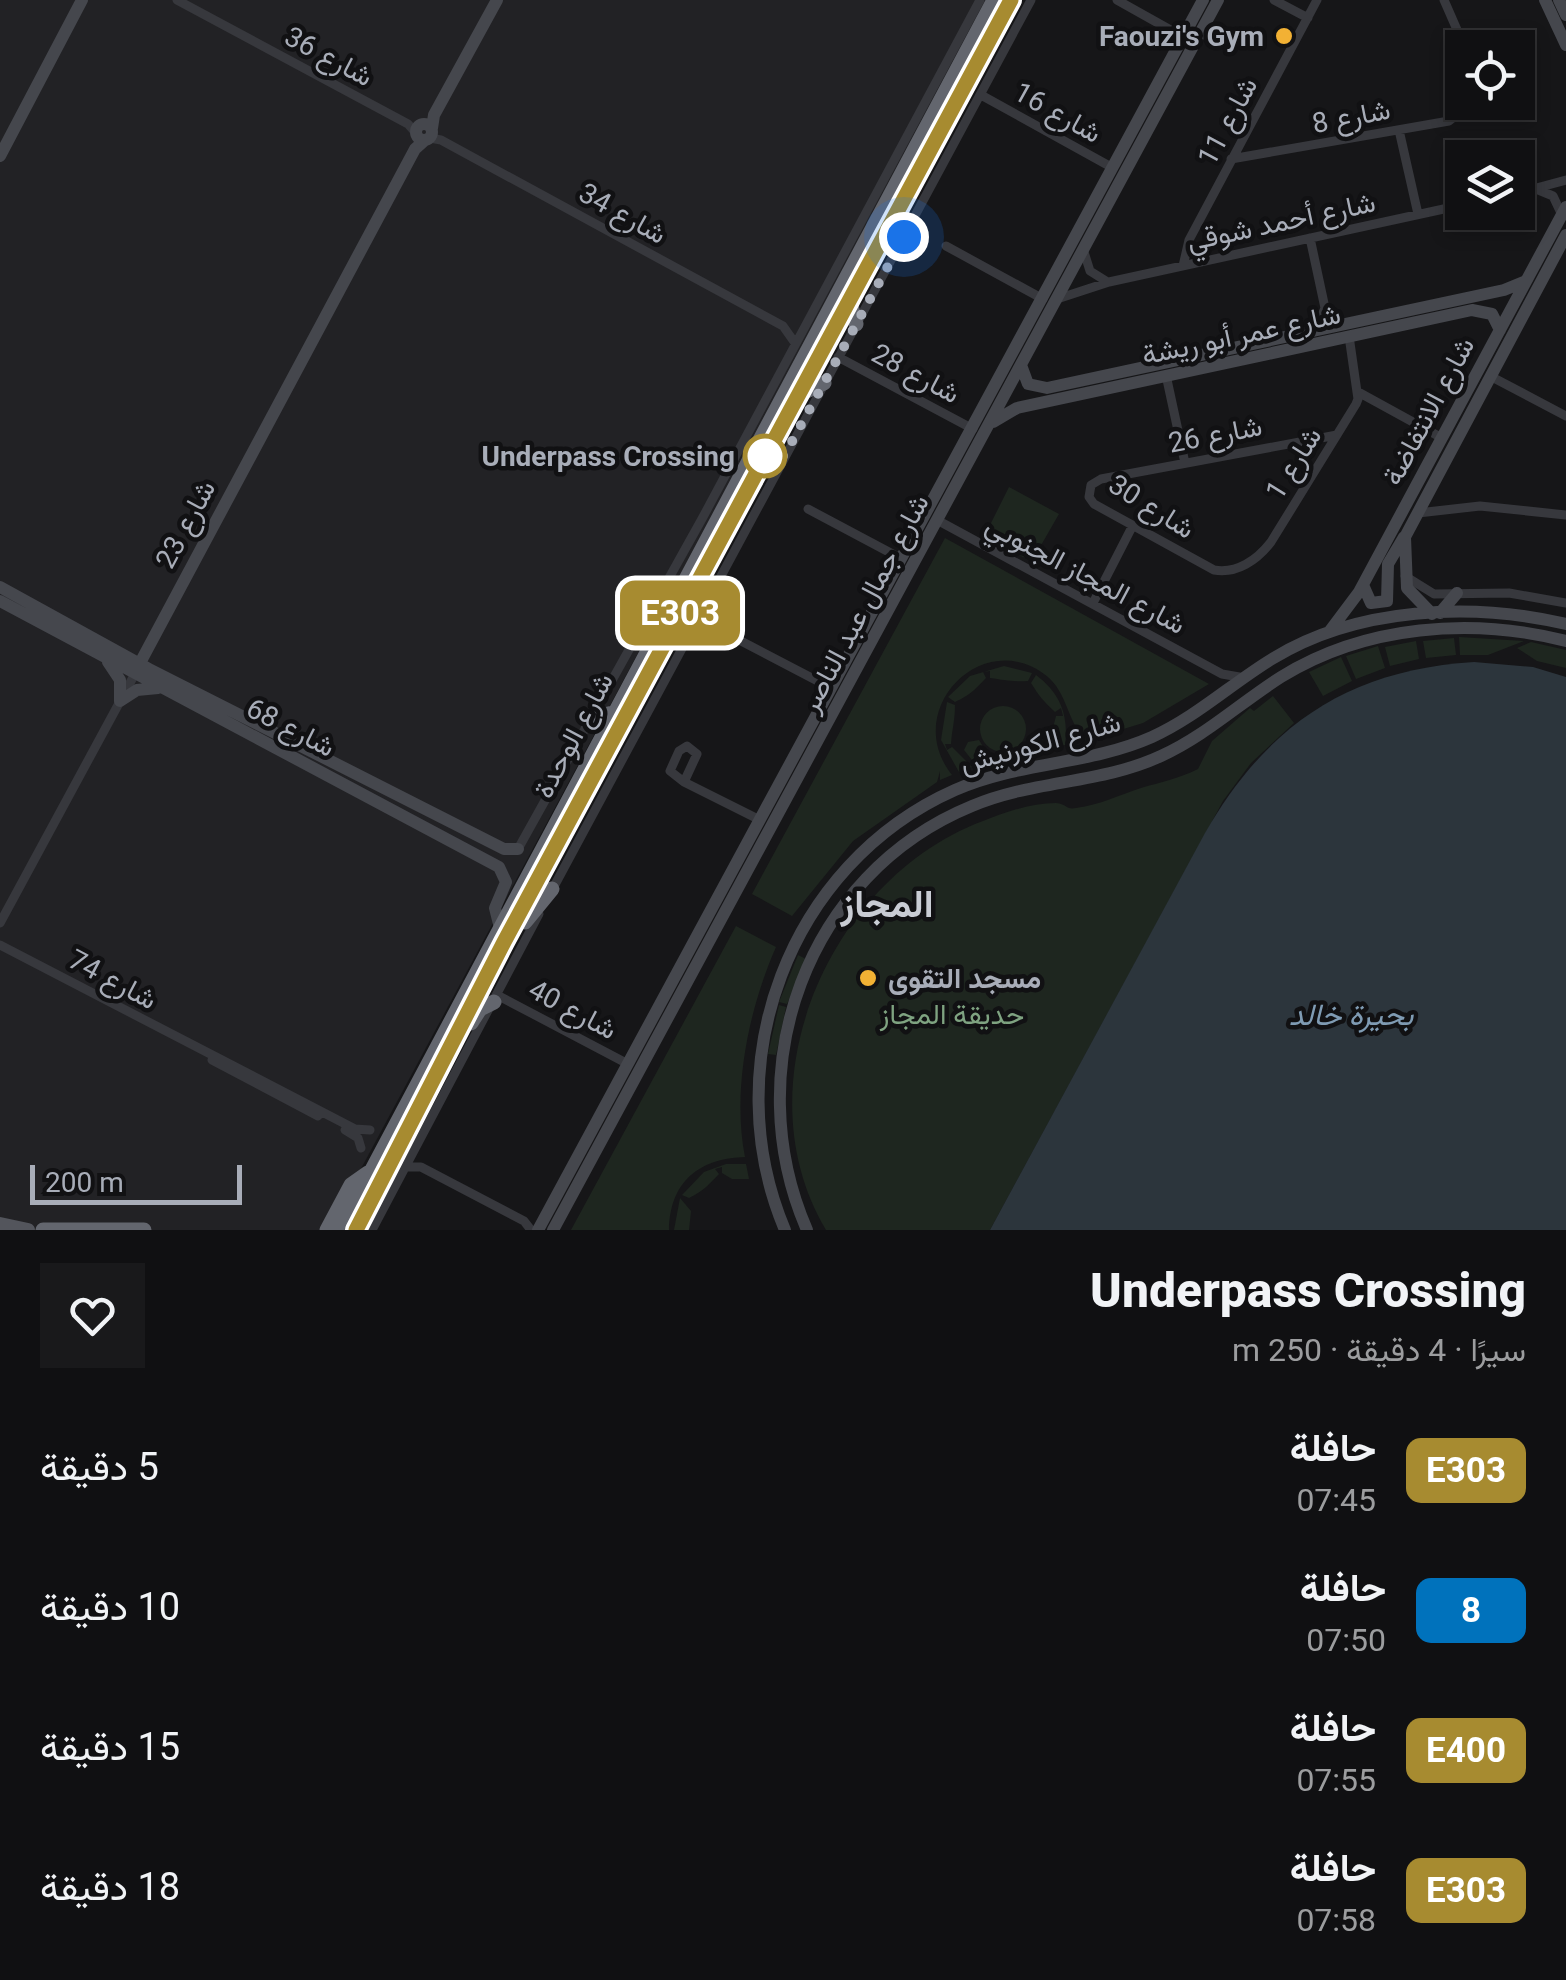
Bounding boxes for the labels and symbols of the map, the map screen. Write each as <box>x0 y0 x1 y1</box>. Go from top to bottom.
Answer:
street label: شارع 36 <box>278 20 378 95</box>
place label: Faouzi's Gym <box>1099 20 1264 53</box>
marker: Faouzi's Gym <box>1273 25 1295 47</box>
street label: شارع 11 <box>1191 72 1266 172</box>
street label: شارع 16 <box>1007 75 1107 152</box>
street label: شارع 8 <box>1309 93 1393 142</box>
street label: شارع 34 <box>572 176 672 253</box>
street label: شارع أحمد شوقي <box>1184 185 1380 263</box>
your location <box>879 212 929 262</box>
street label: شارع عمر أبو ريشة <box>1139 297 1344 374</box>
street label: شارع الانتفاضة <box>1376 332 1483 492</box>
street label: شارع 28 <box>865 337 965 412</box>
street label: شارع 26 <box>1165 409 1265 462</box>
street label: شارع 1 <box>1258 421 1330 507</box>
marker: Underpass Crossing <box>744 435 786 477</box>
place label: Underpass Crossing <box>481 440 735 473</box>
street label: شارع 30 <box>1102 467 1201 547</box>
street label: شارع 23 <box>149 475 224 575</box>
street label: شارع جمال عبد الناصر <box>793 489 938 720</box>
street label: شارع المجاز الجنوبي <box>977 508 1191 646</box>
line badge: E303 <box>610 580 750 646</box>
street label: شارع الوحدة <box>527 667 622 804</box>
street label: شارع 68 <box>240 691 340 765</box>
street label: شارع الكورنيش <box>956 705 1125 782</box>
district label: المجاز <box>839 882 934 928</box>
street label: شارع 74 <box>62 943 162 1018</box>
place label: مسجد التقوى <box>888 962 1041 996</box>
marker: مسجد التقوى <box>857 967 879 989</box>
street label: شارع 40 <box>522 973 622 1048</box>
water label: بحيرة خالد <box>1289 997 1414 1033</box>
park label: حديقة المجاز <box>879 998 1024 1032</box>
scale bar <box>30 1160 242 1204</box>

